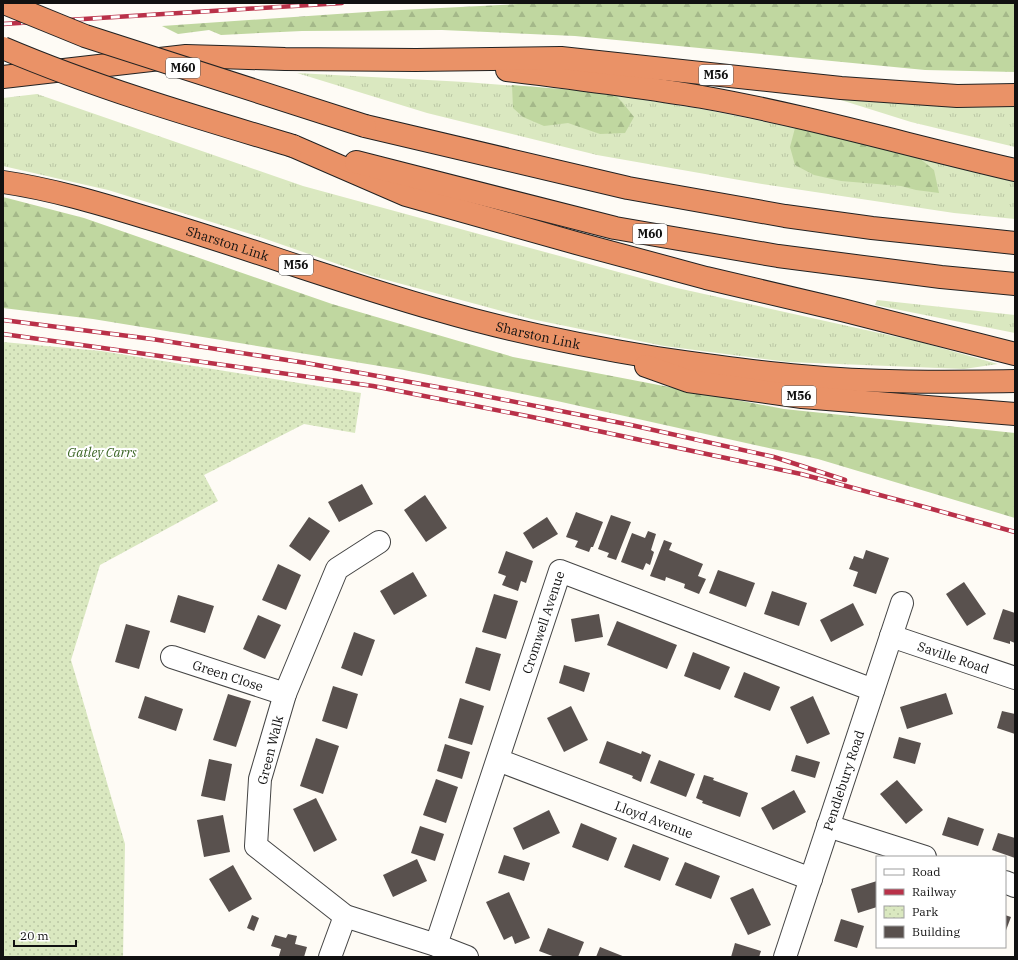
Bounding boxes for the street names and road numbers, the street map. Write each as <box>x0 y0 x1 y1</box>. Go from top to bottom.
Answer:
road number: M60 <box>166 58 200 78</box>
road number: M56 <box>699 65 733 85</box>
street label: Sharston Link <box>184 222 271 265</box>
road number: M60 <box>633 224 667 244</box>
road number: M56 <box>279 255 313 275</box>
street label: Sharston Link <box>494 318 582 353</box>
road number: M56 <box>782 386 816 406</box>
street label: Cromwell Avenue <box>519 569 568 676</box>
street label: Saville Road <box>915 638 991 678</box>
street label: Green Close <box>190 656 265 695</box>
street label: Green Walk <box>254 713 287 787</box>
street label: Pendlebury Road <box>819 728 868 833</box>
street label: Lloyd Avenue <box>612 797 695 842</box>

